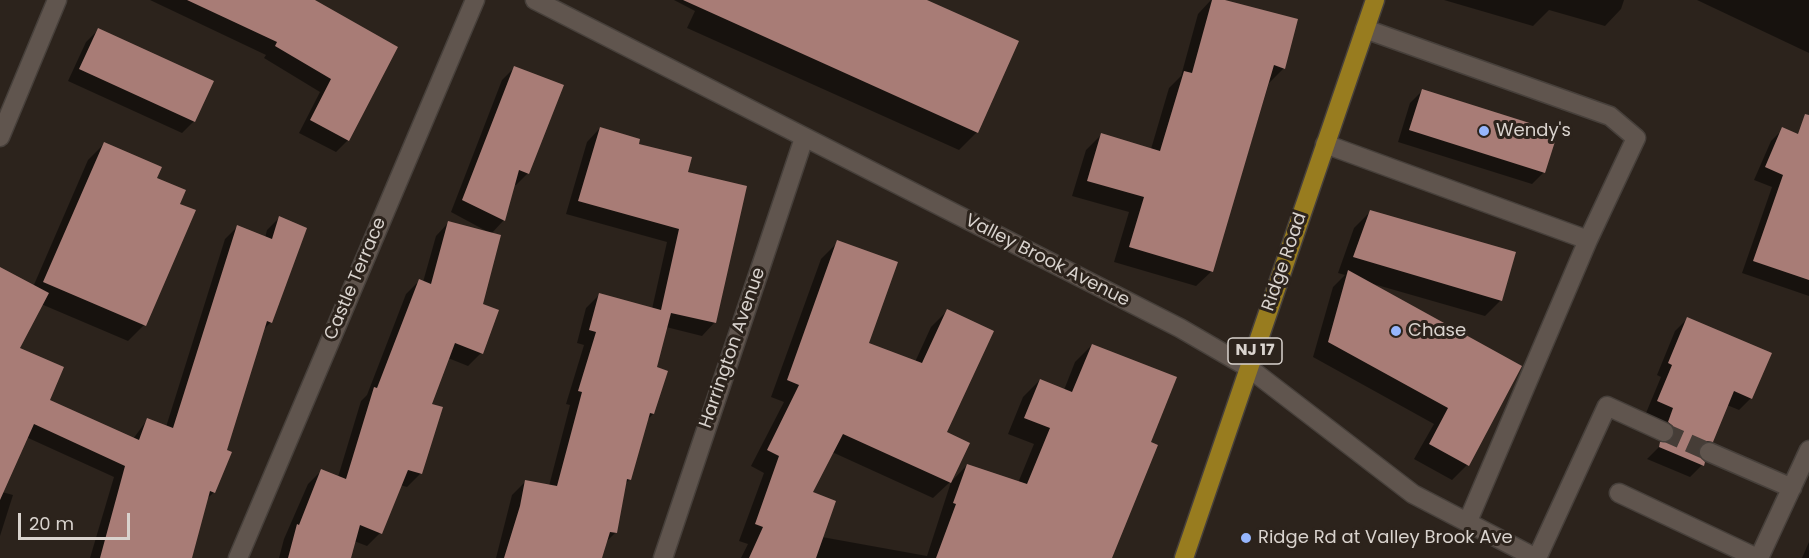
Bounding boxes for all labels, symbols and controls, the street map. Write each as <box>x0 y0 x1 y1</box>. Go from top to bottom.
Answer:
place label: Wendy's <box>1496 120 1571 142</box>
marker: Wendy's <box>1477 124 1491 138</box>
street label: Valley Brook Avenue <box>961 210 1133 312</box>
street label: Ridge Road <box>1258 210 1312 314</box>
street label: Castle Terrace <box>320 214 392 344</box>
street label: Harrington Avenue <box>695 265 771 431</box>
place label: Chase <box>1408 320 1466 342</box>
marker: Chase <box>1389 324 1403 338</box>
road number: NJ 17 <box>1228 338 1282 364</box>
scale bar <box>21 501 134 539</box>
text: 20 m <box>29 511 74 536</box>
place label: Ridge Rd at Valley Brook Ave <box>1258 527 1513 549</box>
marker: Ridge Rd at Valley Brook Ave <box>1239 531 1253 545</box>

